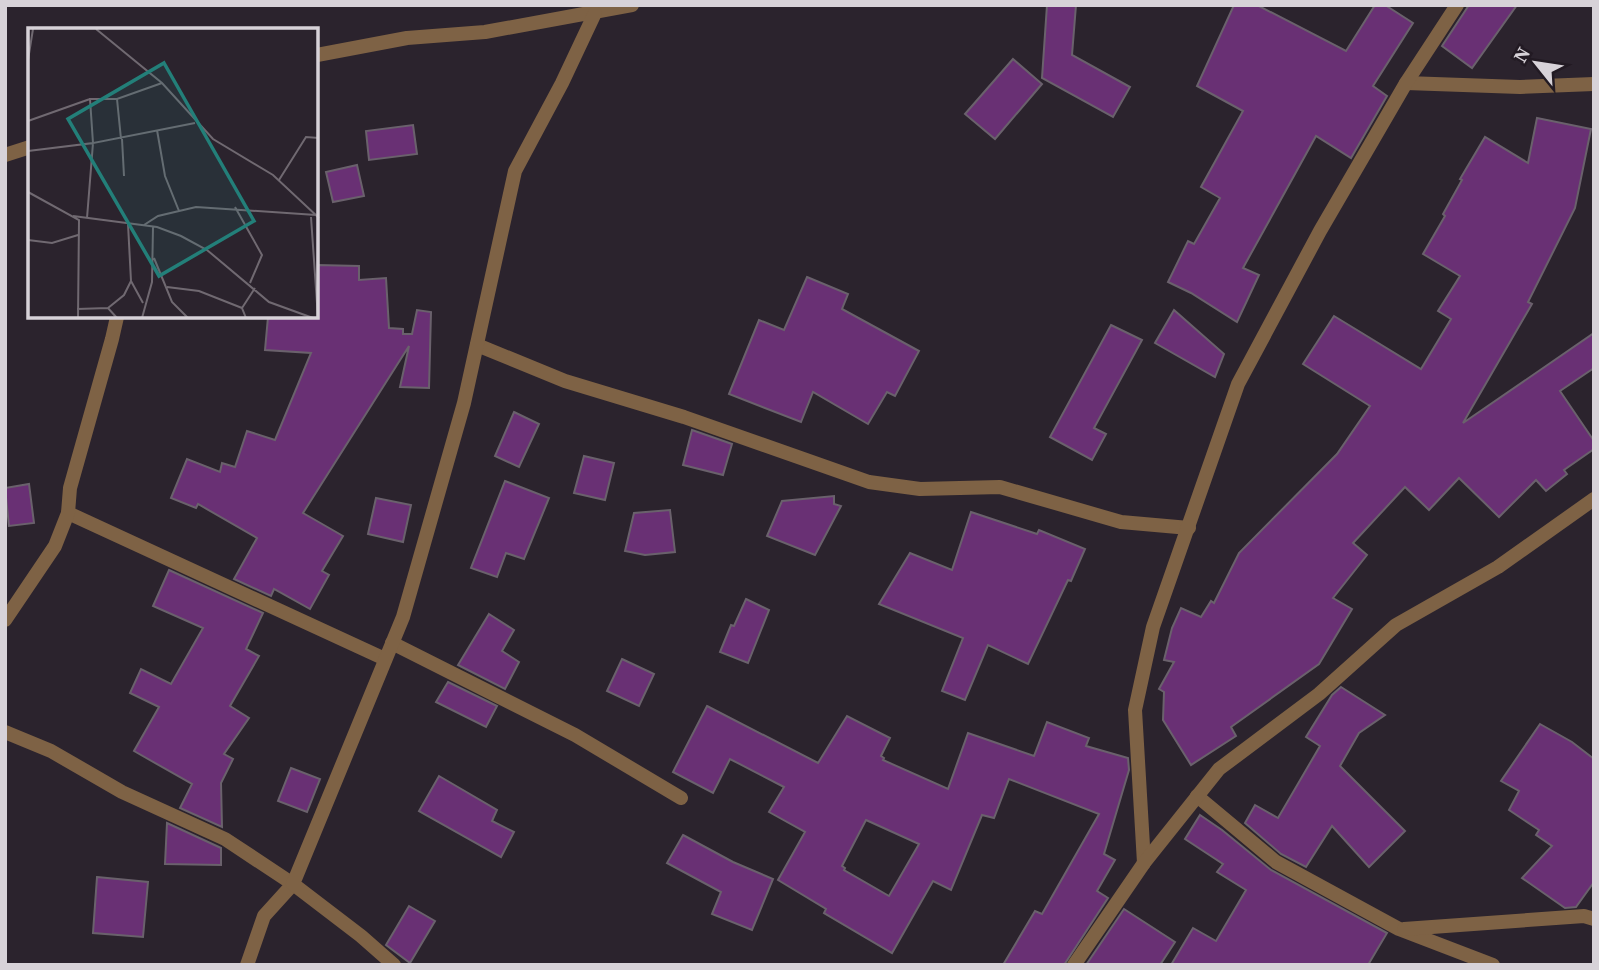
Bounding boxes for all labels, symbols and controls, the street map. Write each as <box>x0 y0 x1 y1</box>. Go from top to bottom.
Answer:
inset map <box>28 28 318 318</box>
north arrow <box>1501 28 1571 98</box>
text: N <box>1507 42 1536 67</box>

